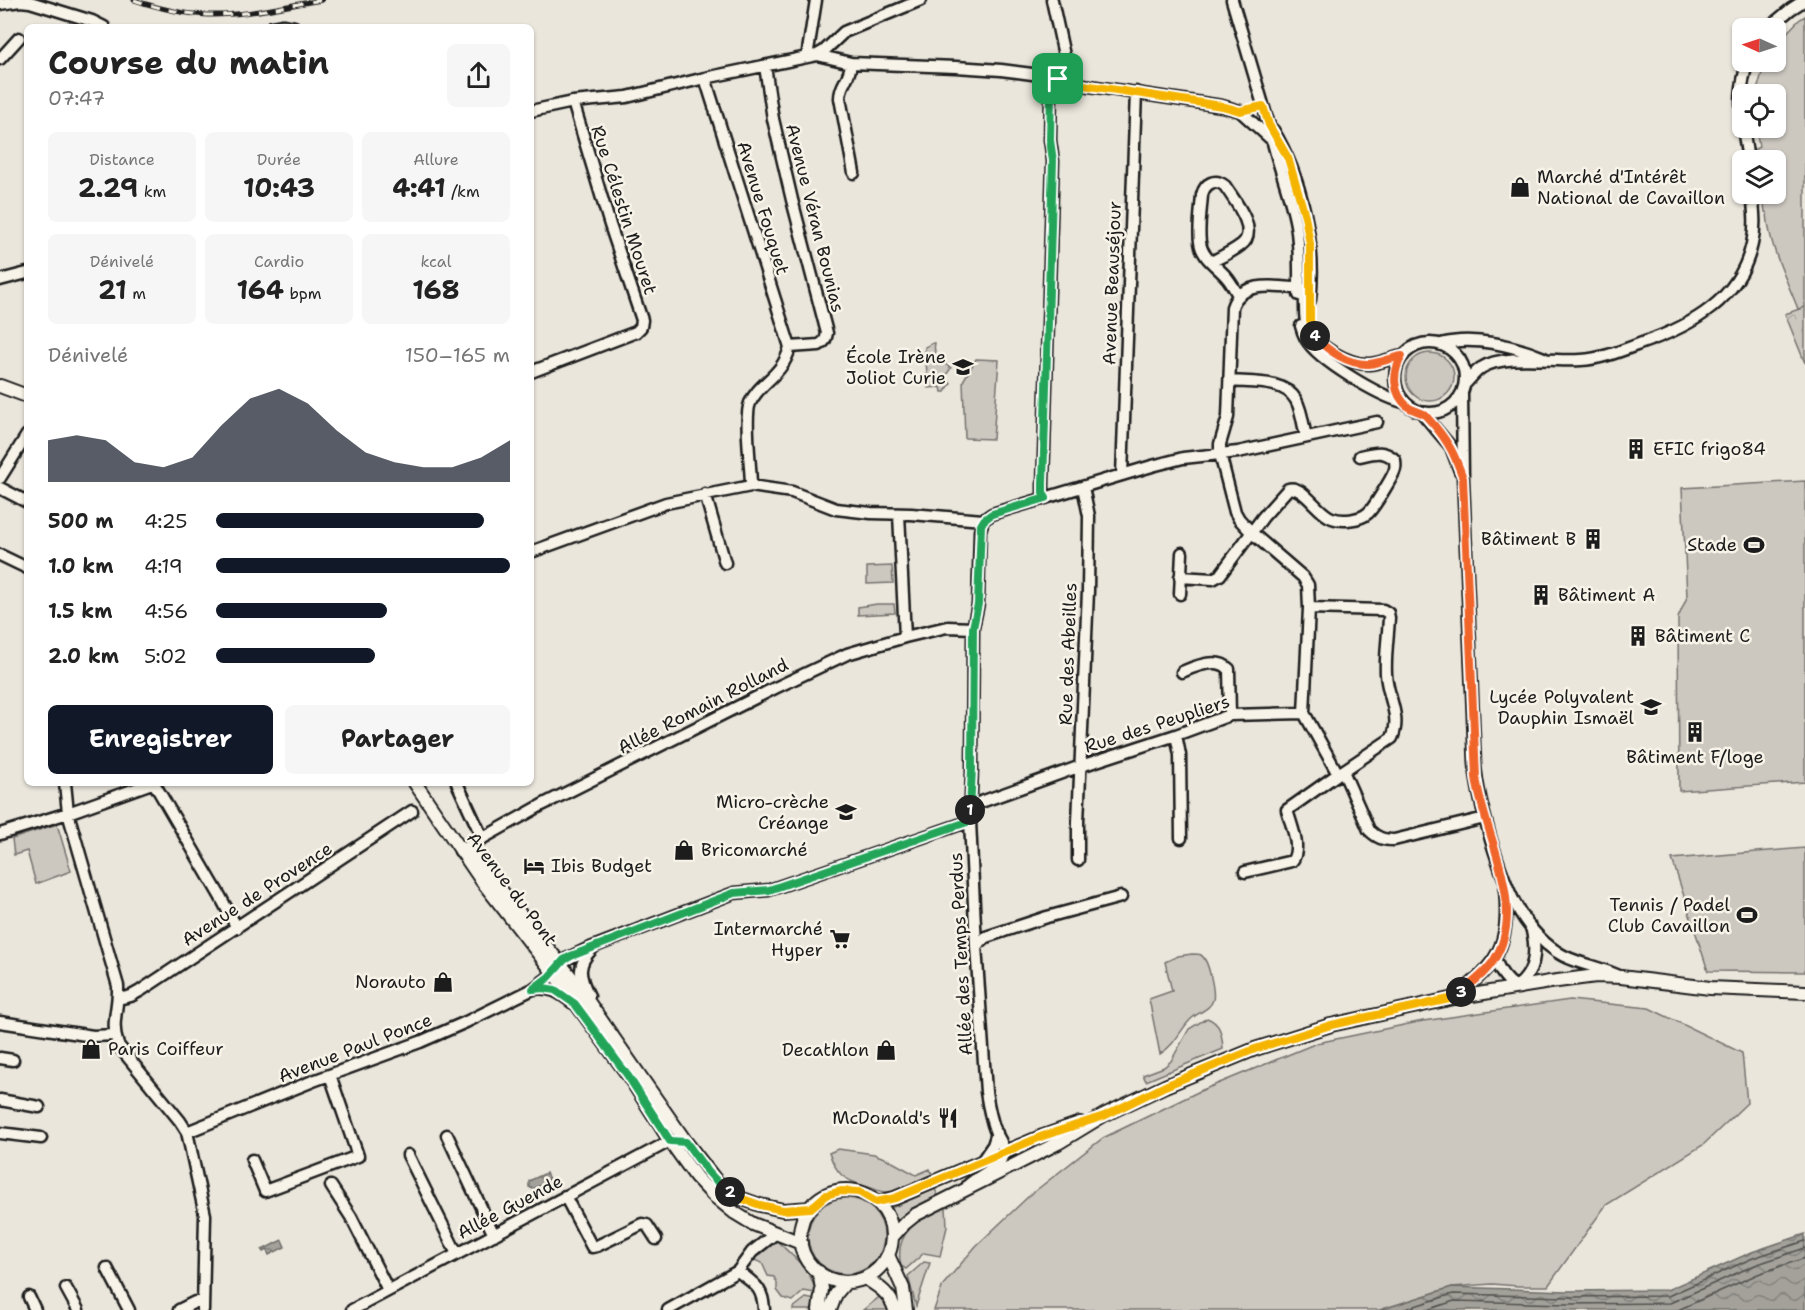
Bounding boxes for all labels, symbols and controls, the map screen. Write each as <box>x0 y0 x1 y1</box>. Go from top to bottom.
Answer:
north arrow <box>1732 18 1786 72</box>
map controls <box>1732 18 1786 204</box>
text: Course du matin <box>48 40 329 85</box>
button: share <box>447 44 510 107</box>
pin <box>1032 53 1083 104</box>
icon: arrive <box>1041 62 1074 95</box>
button: locate <box>1732 84 1786 138</box>
text: 07:47 <box>48 85 105 111</box>
street label: Avenue Véran Bounias <box>780 121 850 315</box>
street label: Rue Célestin Mouret <box>585 122 663 298</box>
street label: Avenue Fouquet <box>731 138 795 278</box>
text: Distance <box>89 149 155 170</box>
text: Durée <box>257 149 301 170</box>
text: Allure <box>413 149 459 170</box>
button: layers <box>1732 150 1786 204</box>
place label: Marché d'Intérêt National de Cavaillon <box>1537 165 1725 210</box>
text: 2.29 <box>78 170 138 205</box>
text: 10:43 <box>243 170 315 205</box>
text: 4:41 <box>392 170 446 205</box>
shop icon: Marché d'Intérêt National de Cavaillon <box>1508 175 1532 199</box>
text: km <box>138 181 166 202</box>
text: /km <box>446 181 480 202</box>
street label: Avenue Beauséjour <box>1097 201 1127 365</box>
text: Dénivelé <box>90 251 154 272</box>
text: Cardio <box>254 251 304 272</box>
text: kcal <box>420 251 452 272</box>
text: 21 <box>98 272 127 307</box>
text: 164 <box>236 272 284 307</box>
text: 168 <box>412 272 460 307</box>
text: m <box>127 283 146 304</box>
text: bpm <box>284 283 322 304</box>
pin: 4 <box>1300 321 1330 351</box>
text: 4 <box>1309 325 1321 346</box>
text: Dénivelé <box>48 342 128 368</box>
text: 150–165 m <box>405 342 510 368</box>
place label: École Irène Joliot Curie <box>846 345 946 390</box>
school or university icon: École Irène Joliot Curie <box>951 355 975 379</box>
building icon: EFIC frigo84 <box>1624 437 1648 461</box>
place label: EFIC frigo84 <box>1653 437 1766 461</box>
text: 500 m <box>48 508 114 534</box>
text: 4:25 <box>144 508 188 534</box>
place label: Bâtiment B <box>1481 527 1576 551</box>
building icon: Bâtiment B <box>1581 527 1605 551</box>
place label: Stade <box>1687 533 1737 557</box>
sports icon: Stade <box>1742 533 1766 557</box>
text: 1.0 km <box>48 553 113 579</box>
text: 4:19 <box>144 553 183 579</box>
street label: Rue des Abeilles <box>1054 582 1082 726</box>
building icon: Bâtiment A <box>1529 583 1553 607</box>
place label: Bâtiment A <box>1558 583 1655 607</box>
text: 1.5 km <box>48 598 112 624</box>
text: 4:56 <box>144 598 188 624</box>
building icon: Bâtiment C <box>1626 624 1650 648</box>
place label: Bâtiment C <box>1655 624 1750 648</box>
text: 2.0 km <box>48 643 119 669</box>
text: 5:02 <box>144 643 187 669</box>
street label: Allée Romain Rolland <box>614 653 792 759</box>
place label: Lycée Polyvalent Dauphin Ismaël <box>1489 685 1635 730</box>
street label: Rue des Peupliers <box>1081 689 1233 759</box>
school or university icon: Lycée Polyvalent Dauphin Ismaël <box>1639 695 1663 719</box>
button: Enregistrer <box>48 705 273 774</box>
button: Partager <box>285 705 510 774</box>
building icon: Bâtiment F/loge <box>1683 720 1707 744</box>
place label: Bâtiment F/loge <box>1626 745 1764 769</box>
place label: Micro-crèche Créange <box>716 790 829 835</box>
pin: 1 <box>955 795 985 825</box>
text: 1 <box>966 799 974 820</box>
school or university icon: Micro-crèche Créange <box>834 800 858 824</box>
street label: Avenue du Pont <box>461 827 563 951</box>
street label: Avenue de Provence <box>177 836 337 952</box>
shop icon: Bricomarché <box>672 838 696 862</box>
place label: Bricomarché <box>701 838 808 862</box>
street label: Allée des Temps Perdus <box>944 852 978 1056</box>
hotel icon: Ibis Budget <box>522 854 546 878</box>
place label: Ibis Budget <box>551 854 652 878</box>
place label: Tennis / Padel Club Cavaillon <box>1608 893 1731 938</box>
sports icon: Tennis / Padel Club Cavaillon <box>1735 903 1759 927</box>
place label: Intermarché Hyper <box>714 917 823 962</box>
supermarket icon: Intermarché Hyper <box>828 927 852 951</box>
place label: Norauto <box>355 970 426 994</box>
shop icon: Norauto <box>431 970 455 994</box>
pin: 3 <box>1446 977 1476 1007</box>
text: 3 <box>1455 981 1467 1002</box>
street label: Avenue Paul Ponce <box>275 1008 435 1088</box>
shop icon: Paris Coiffeur <box>79 1037 103 1061</box>
place label: Paris Coiffeur <box>108 1037 224 1061</box>
place label: Decathlon <box>782 1038 869 1062</box>
shop icon: Decathlon <box>874 1038 898 1062</box>
place label: McDonald's <box>832 1106 931 1130</box>
restaurant icon: McDonald's <box>936 1106 960 1130</box>
street label: Allée Guende <box>453 1169 567 1245</box>
pin: 2 <box>715 1177 745 1207</box>
text: 2 <box>724 1181 736 1202</box>

